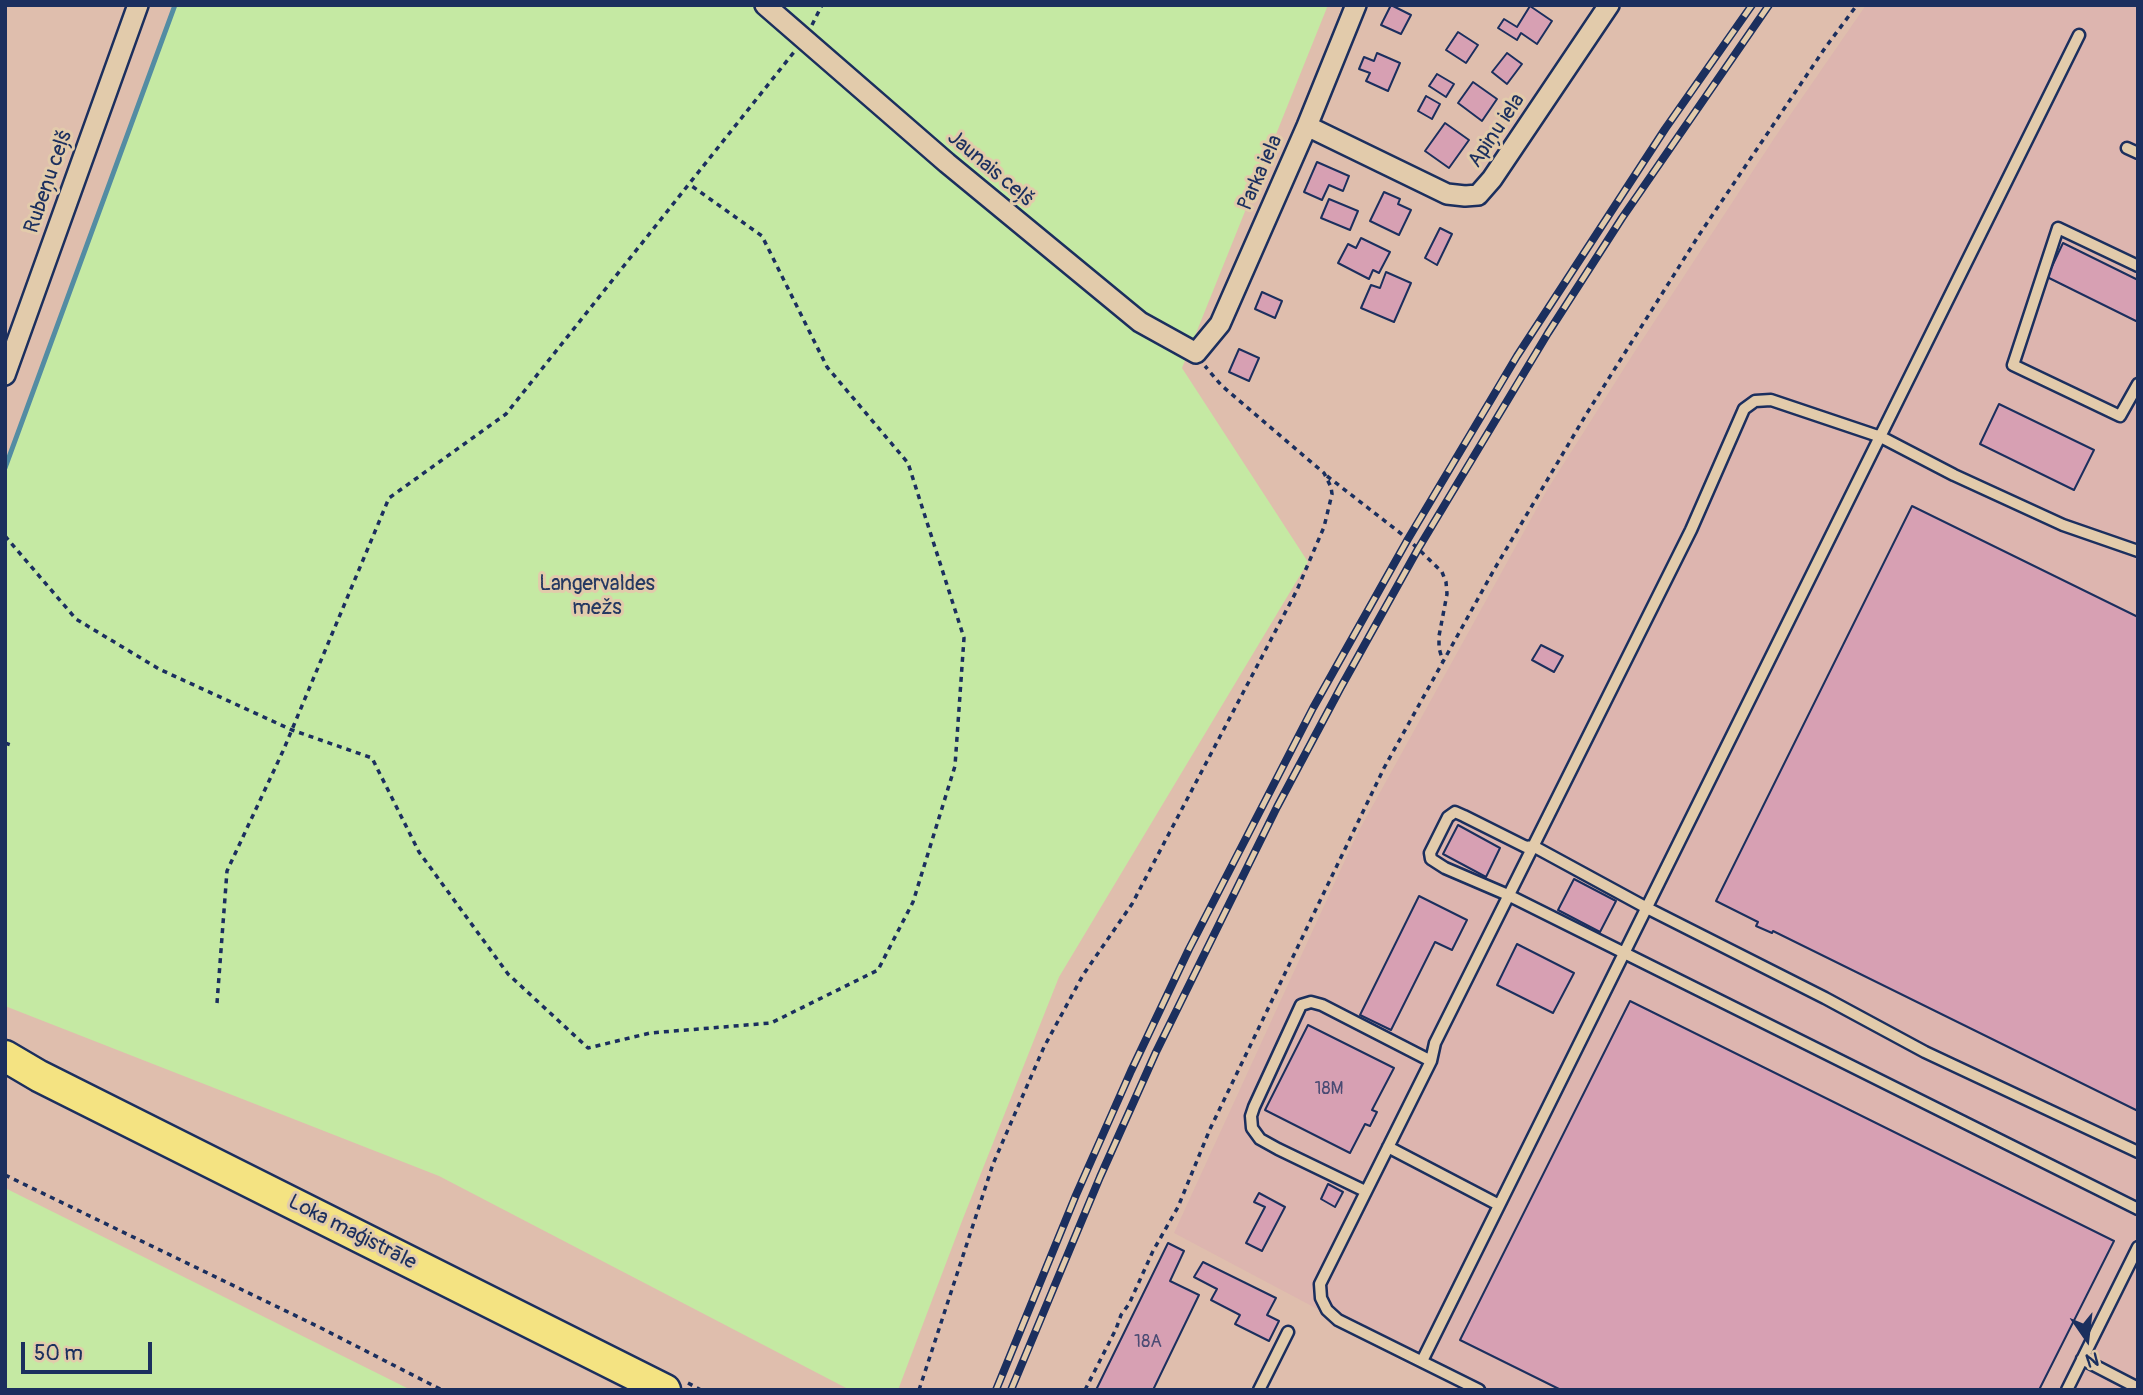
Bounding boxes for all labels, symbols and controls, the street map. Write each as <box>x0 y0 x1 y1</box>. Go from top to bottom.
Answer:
street label: Apiņu iela <box>1463 89 1531 173</box>
street label: Jaunais ceļš <box>942 126 1038 212</box>
street label: Rubeņu ceļš <box>20 127 78 237</box>
street label: Parka iela <box>1233 131 1289 215</box>
park label: Langervaldes mežs <box>539 572 655 622</box>
house number: 18M <box>1314 1078 1344 1100</box>
street label: Loka maģistrāle <box>284 1190 420 1276</box>
north arrow <box>2052 1304 2122 1374</box>
scale bar <box>24 1328 156 1372</box>
house number: 18A <box>1134 1331 1162 1353</box>
text: 50 m <box>34 1340 83 1367</box>
text: N <box>2083 1346 2101 1373</box>

